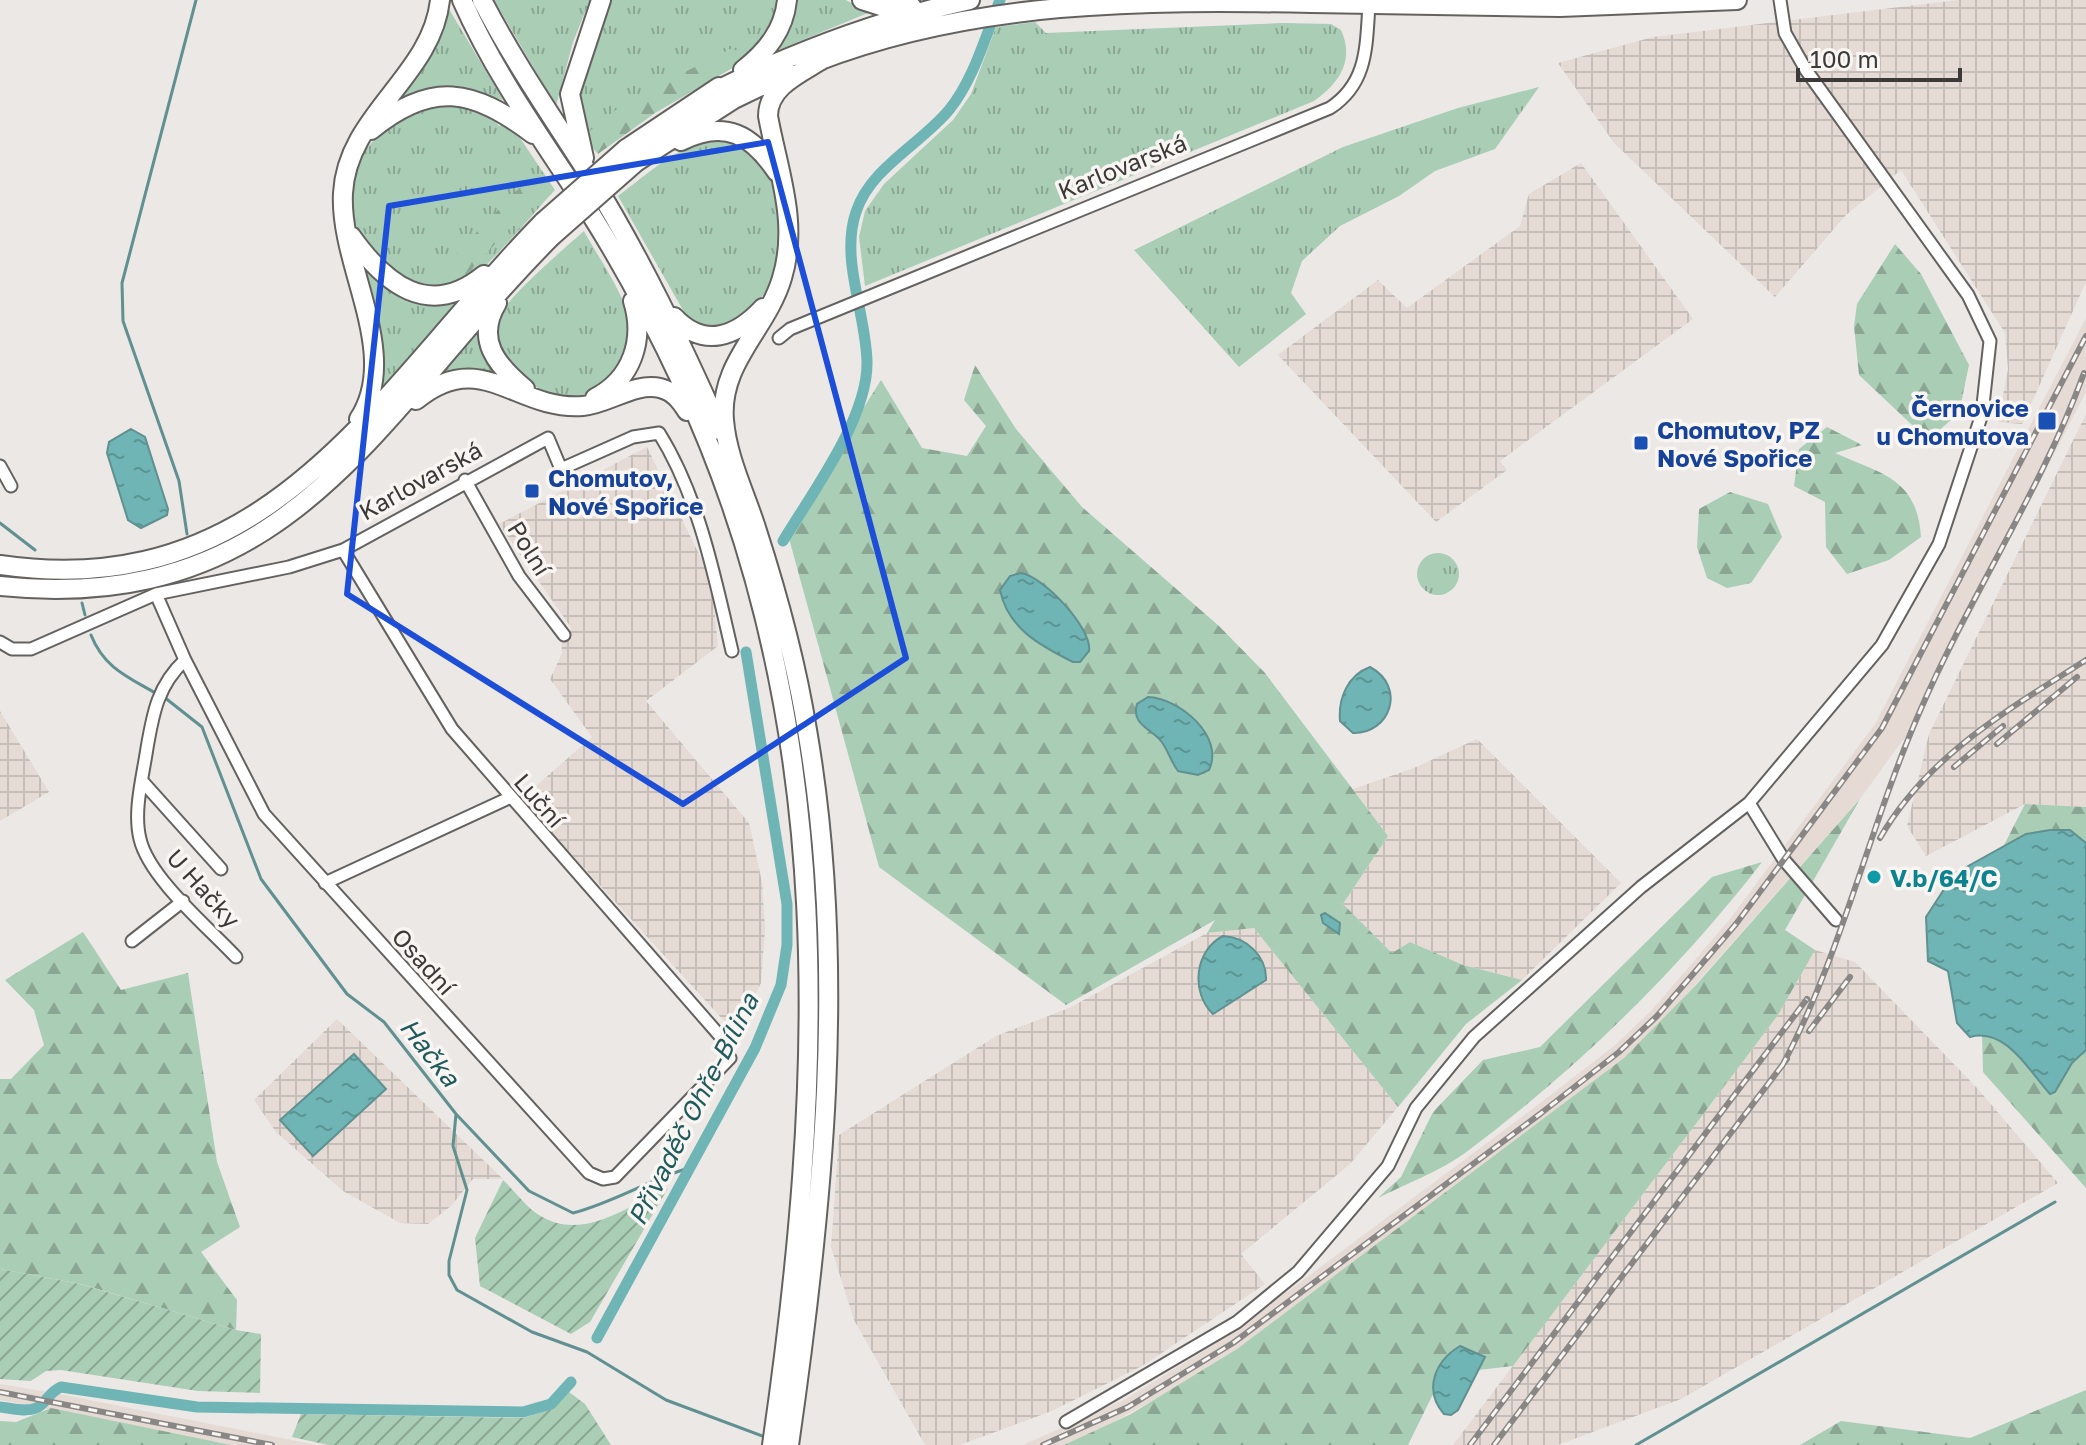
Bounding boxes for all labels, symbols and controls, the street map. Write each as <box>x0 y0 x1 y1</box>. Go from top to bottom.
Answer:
scale bar <box>1798 32 1960 82</box>
text: 100 m <box>1810 44 1879 73</box>
street label: Karlovarská <box>1054 127 1190 205</box>
place label: Černovice u Chomutova <box>1876 393 2029 450</box>
marker: Černovice u Chomutova <box>2036 410 2058 432</box>
place label: Chomutov, PZ Nové Spořice <box>1657 415 1820 472</box>
street label: Karlovarská <box>354 434 486 526</box>
marker: Chomutov, PZ Nové Spořice <box>1632 434 1650 452</box>
place label: Chomutov, Nové Spořice <box>548 463 703 520</box>
marker: Chomutov, Nové Spořice <box>523 482 541 500</box>
street label: Polní <box>502 515 559 582</box>
street label: Luční <box>509 767 572 834</box>
street label: U Hačky <box>161 843 247 933</box>
place label: V.b/64/C <box>1890 863 1998 892</box>
marker: V.b/64/C <box>1865 868 1883 886</box>
street label: Osadní <box>386 922 463 1002</box>
water label: Přivaděč Ohře-Bílina <box>621 987 765 1230</box>
water label: Hačka <box>394 1012 467 1093</box>

